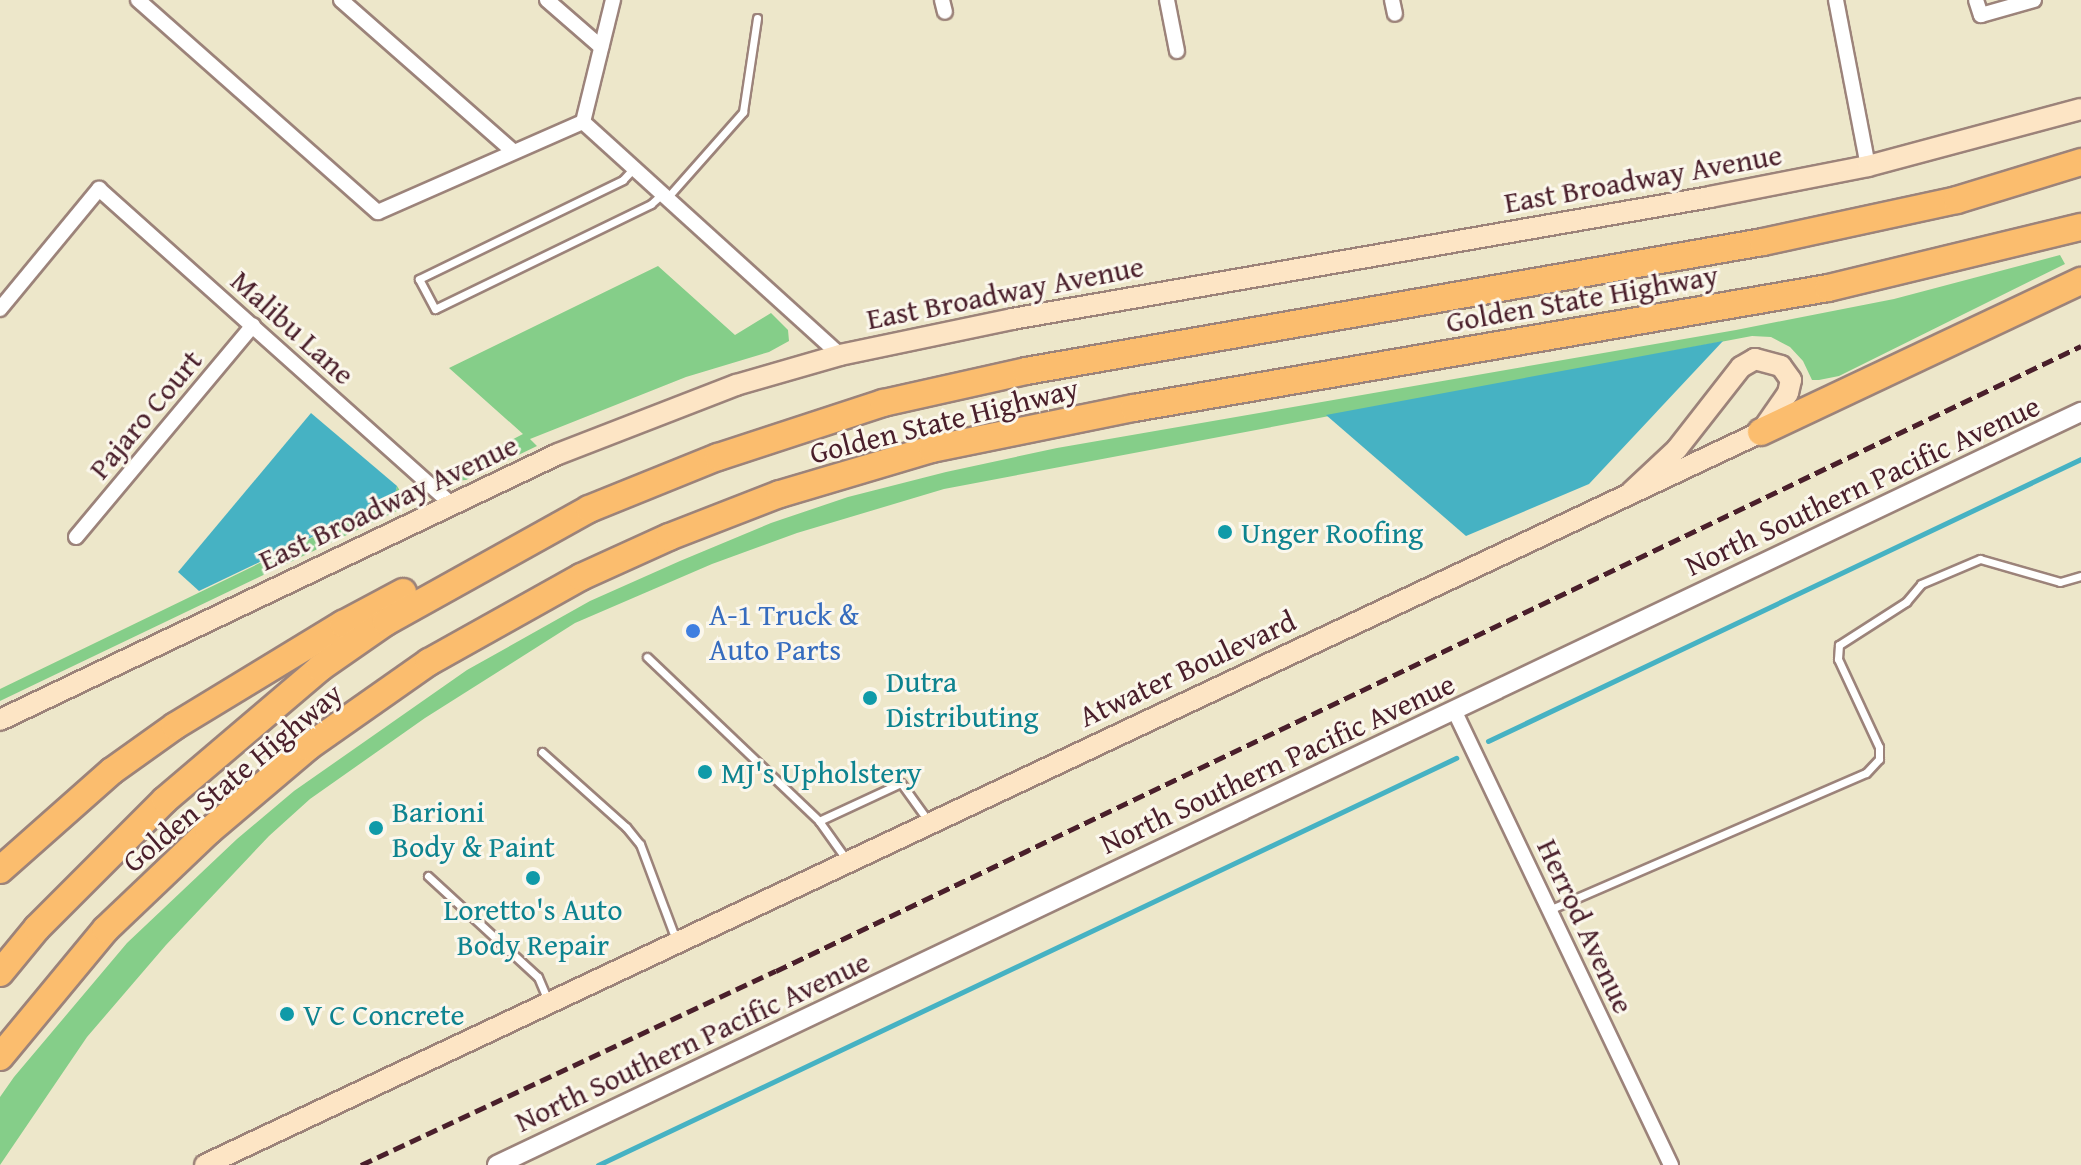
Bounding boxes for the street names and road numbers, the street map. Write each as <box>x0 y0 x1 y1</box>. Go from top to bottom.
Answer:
street label: East Broadway Avenue <box>1501 136 1785 220</box>
street label: East Broadway Avenue <box>863 247 1147 337</box>
street label: Golden State Highway <box>1443 256 1721 340</box>
street label: Malibu Lane <box>224 262 362 392</box>
street label: Pajaro Court <box>81 342 209 486</box>
street label: Golden State Highway <box>806 369 1082 471</box>
street label: North Southern Pacific Avenue <box>1679 387 2045 583</box>
street label: East Broadway Avenue <box>253 426 523 578</box>
street label: Atwater Boulevard <box>1073 602 1301 734</box>
street label: North Southern Pacific Avenue <box>1094 665 1460 861</box>
street label: Golden State Highway <box>115 675 349 879</box>
street label: Herrod Avenue <box>1530 833 1642 1019</box>
street label: North Southern Pacific Avenue <box>509 943 875 1139</box>

